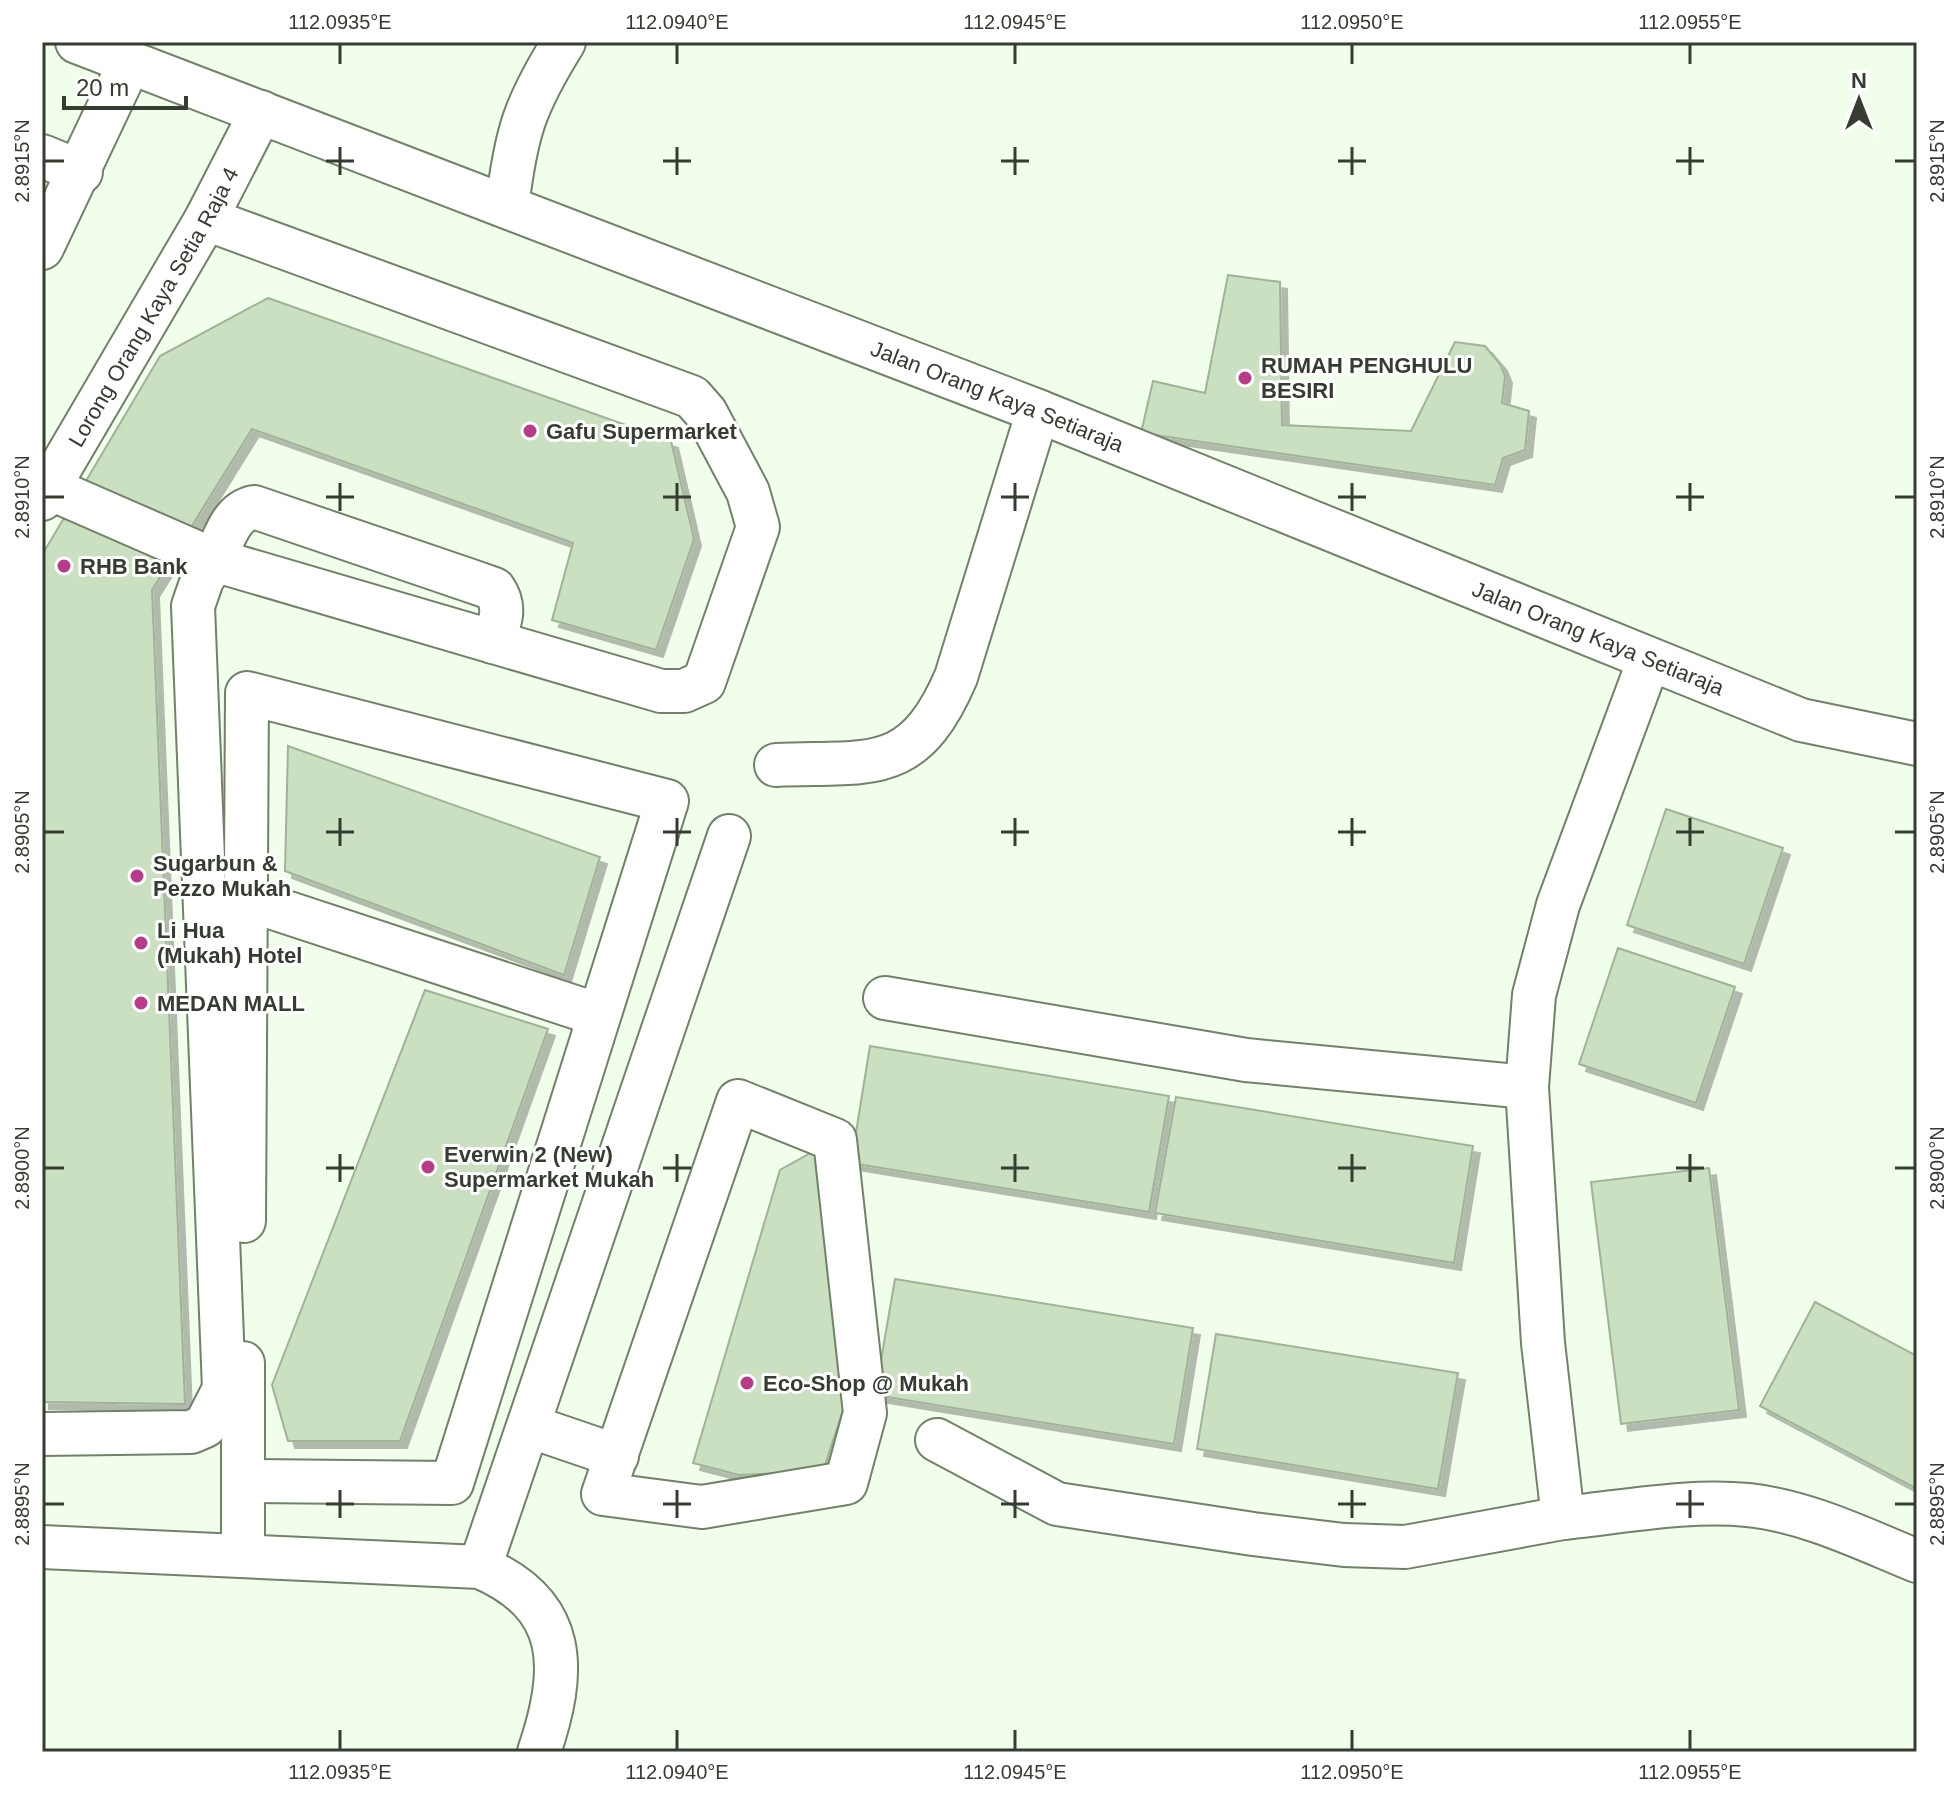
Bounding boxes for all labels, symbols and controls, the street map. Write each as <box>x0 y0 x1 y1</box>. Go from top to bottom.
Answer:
text: 112.0935°E <box>288 11 392 33</box>
text: 112.0940°E <box>625 11 729 33</box>
text: 112.0945°E <box>963 11 1067 33</box>
text: 112.0950°E <box>1300 11 1404 33</box>
text: 112.0955°E <box>1638 11 1742 33</box>
scale bar <box>64 60 186 110</box>
north arrow <box>1819 60 1899 140</box>
text: N <box>1851 68 1867 93</box>
text: 20 m <box>76 74 129 101</box>
text: 2.8915°N <box>11 119 33 203</box>
text: 2.8915°N <box>1926 119 1948 203</box>
street label: Lorong Orang Kaya Setia Raja 4 <box>63 163 243 451</box>
street label: Jalan Orang Kaya Setiaraja <box>867 335 1128 457</box>
place label: RUMAH PENGHULU BESIRI <box>1261 353 1472 403</box>
marker: RUMAH PENGHULU BESIRI <box>1236 369 1254 387</box>
place label: Gafu Supermarket <box>546 419 737 444</box>
marker: Gafu Supermarket <box>521 422 539 440</box>
text: 2.8910°N <box>11 455 33 539</box>
text: 2.8910°N <box>1926 455 1948 539</box>
place label: RHB Bank <box>80 554 188 579</box>
marker: RHB Bank <box>55 557 73 575</box>
street label: Jalan Orang Kaya Setiaraja <box>1469 576 1729 700</box>
text: 2.8905°N <box>11 790 33 874</box>
text: 2.8905°N <box>1926 790 1948 874</box>
place label: Sugarbun & Pezzo Mukah <box>153 851 291 901</box>
marker: Sugarbun & Pezzo Mukah <box>128 867 146 885</box>
place label: Li Hua (Mukah) Hotel <box>157 918 302 968</box>
marker: Li Hua (Mukah) Hotel <box>132 934 150 952</box>
place label: MEDAN MALL <box>157 991 305 1016</box>
marker: MEDAN MALL <box>132 994 150 1012</box>
text: 2.8900°N <box>11 1126 33 1210</box>
text: 2.8900°N <box>1926 1126 1948 1210</box>
place label: Everwin 2 (New) Supermarket Mukah <box>444 1142 654 1192</box>
marker: Everwin 2 (New) Supermarket Mukah <box>419 1158 437 1176</box>
place label: Eco-Shop @ Mukah <box>763 1371 969 1396</box>
marker: Eco-Shop @ Mukah <box>738 1374 756 1392</box>
text: 2.8895°N <box>11 1462 33 1546</box>
text: 2.8895°N <box>1926 1462 1948 1546</box>
text: 112.0935°E <box>288 1761 392 1783</box>
text: 112.0940°E <box>625 1761 729 1783</box>
text: 112.0945°E <box>963 1761 1067 1783</box>
text: 112.0950°E <box>1300 1761 1404 1783</box>
text: 112.0955°E <box>1638 1761 1742 1783</box>

